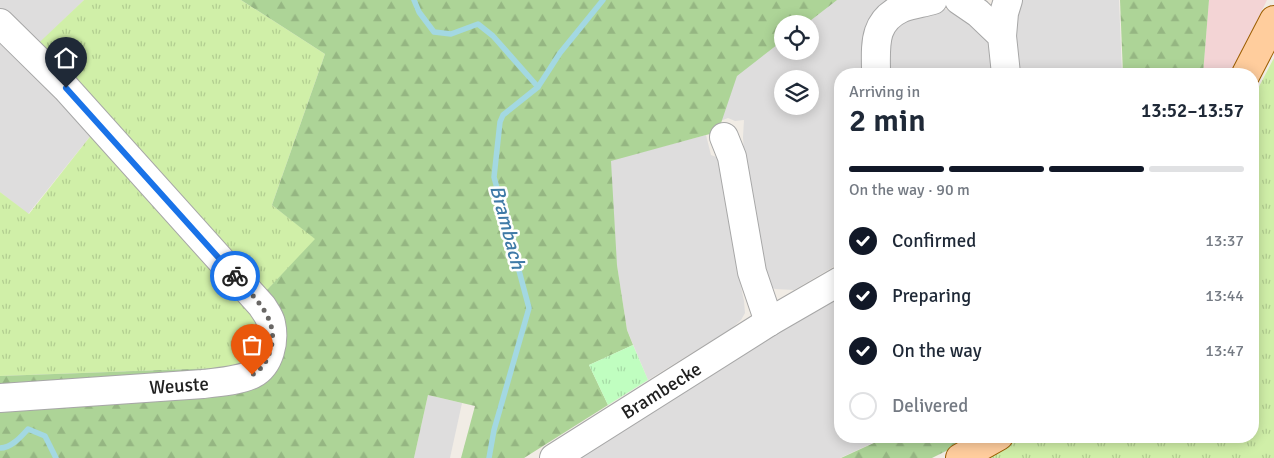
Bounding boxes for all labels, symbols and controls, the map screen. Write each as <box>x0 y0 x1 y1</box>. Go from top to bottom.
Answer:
map controls <box>774 15 819 115</box>
button: locate <box>774 15 819 60</box>
pin <box>45 37 87 88</box>
icon: home <box>52 44 80 72</box>
button: layers <box>774 70 819 115</box>
text: Arriving in <box>849 82 920 102</box>
text: 13:52–13:57 <box>1141 99 1244 123</box>
text: 2 min <box>849 101 926 140</box>
text: On the way · 90 m <box>849 180 970 200</box>
water label: Brambach <box>484 182 531 273</box>
icon: check <box>849 227 877 255</box>
text: Confirmed <box>892 229 976 253</box>
text: 13:37 <box>1205 231 1244 251</box>
courier <box>210 251 260 301</box>
icon: bike <box>221 262 249 290</box>
icon: check <box>849 282 877 310</box>
text: Preparing <box>892 284 971 308</box>
text: 13:44 <box>1205 286 1244 306</box>
pin <box>231 324 273 375</box>
icon: bag <box>238 331 266 359</box>
icon: check <box>849 337 877 365</box>
text: On the way <box>892 339 982 363</box>
text: 13:47 <box>1205 341 1244 361</box>
street label: Brambecke <box>617 357 706 425</box>
street label: Weuste <box>149 372 210 400</box>
text: Delivered <box>892 394 968 418</box>

